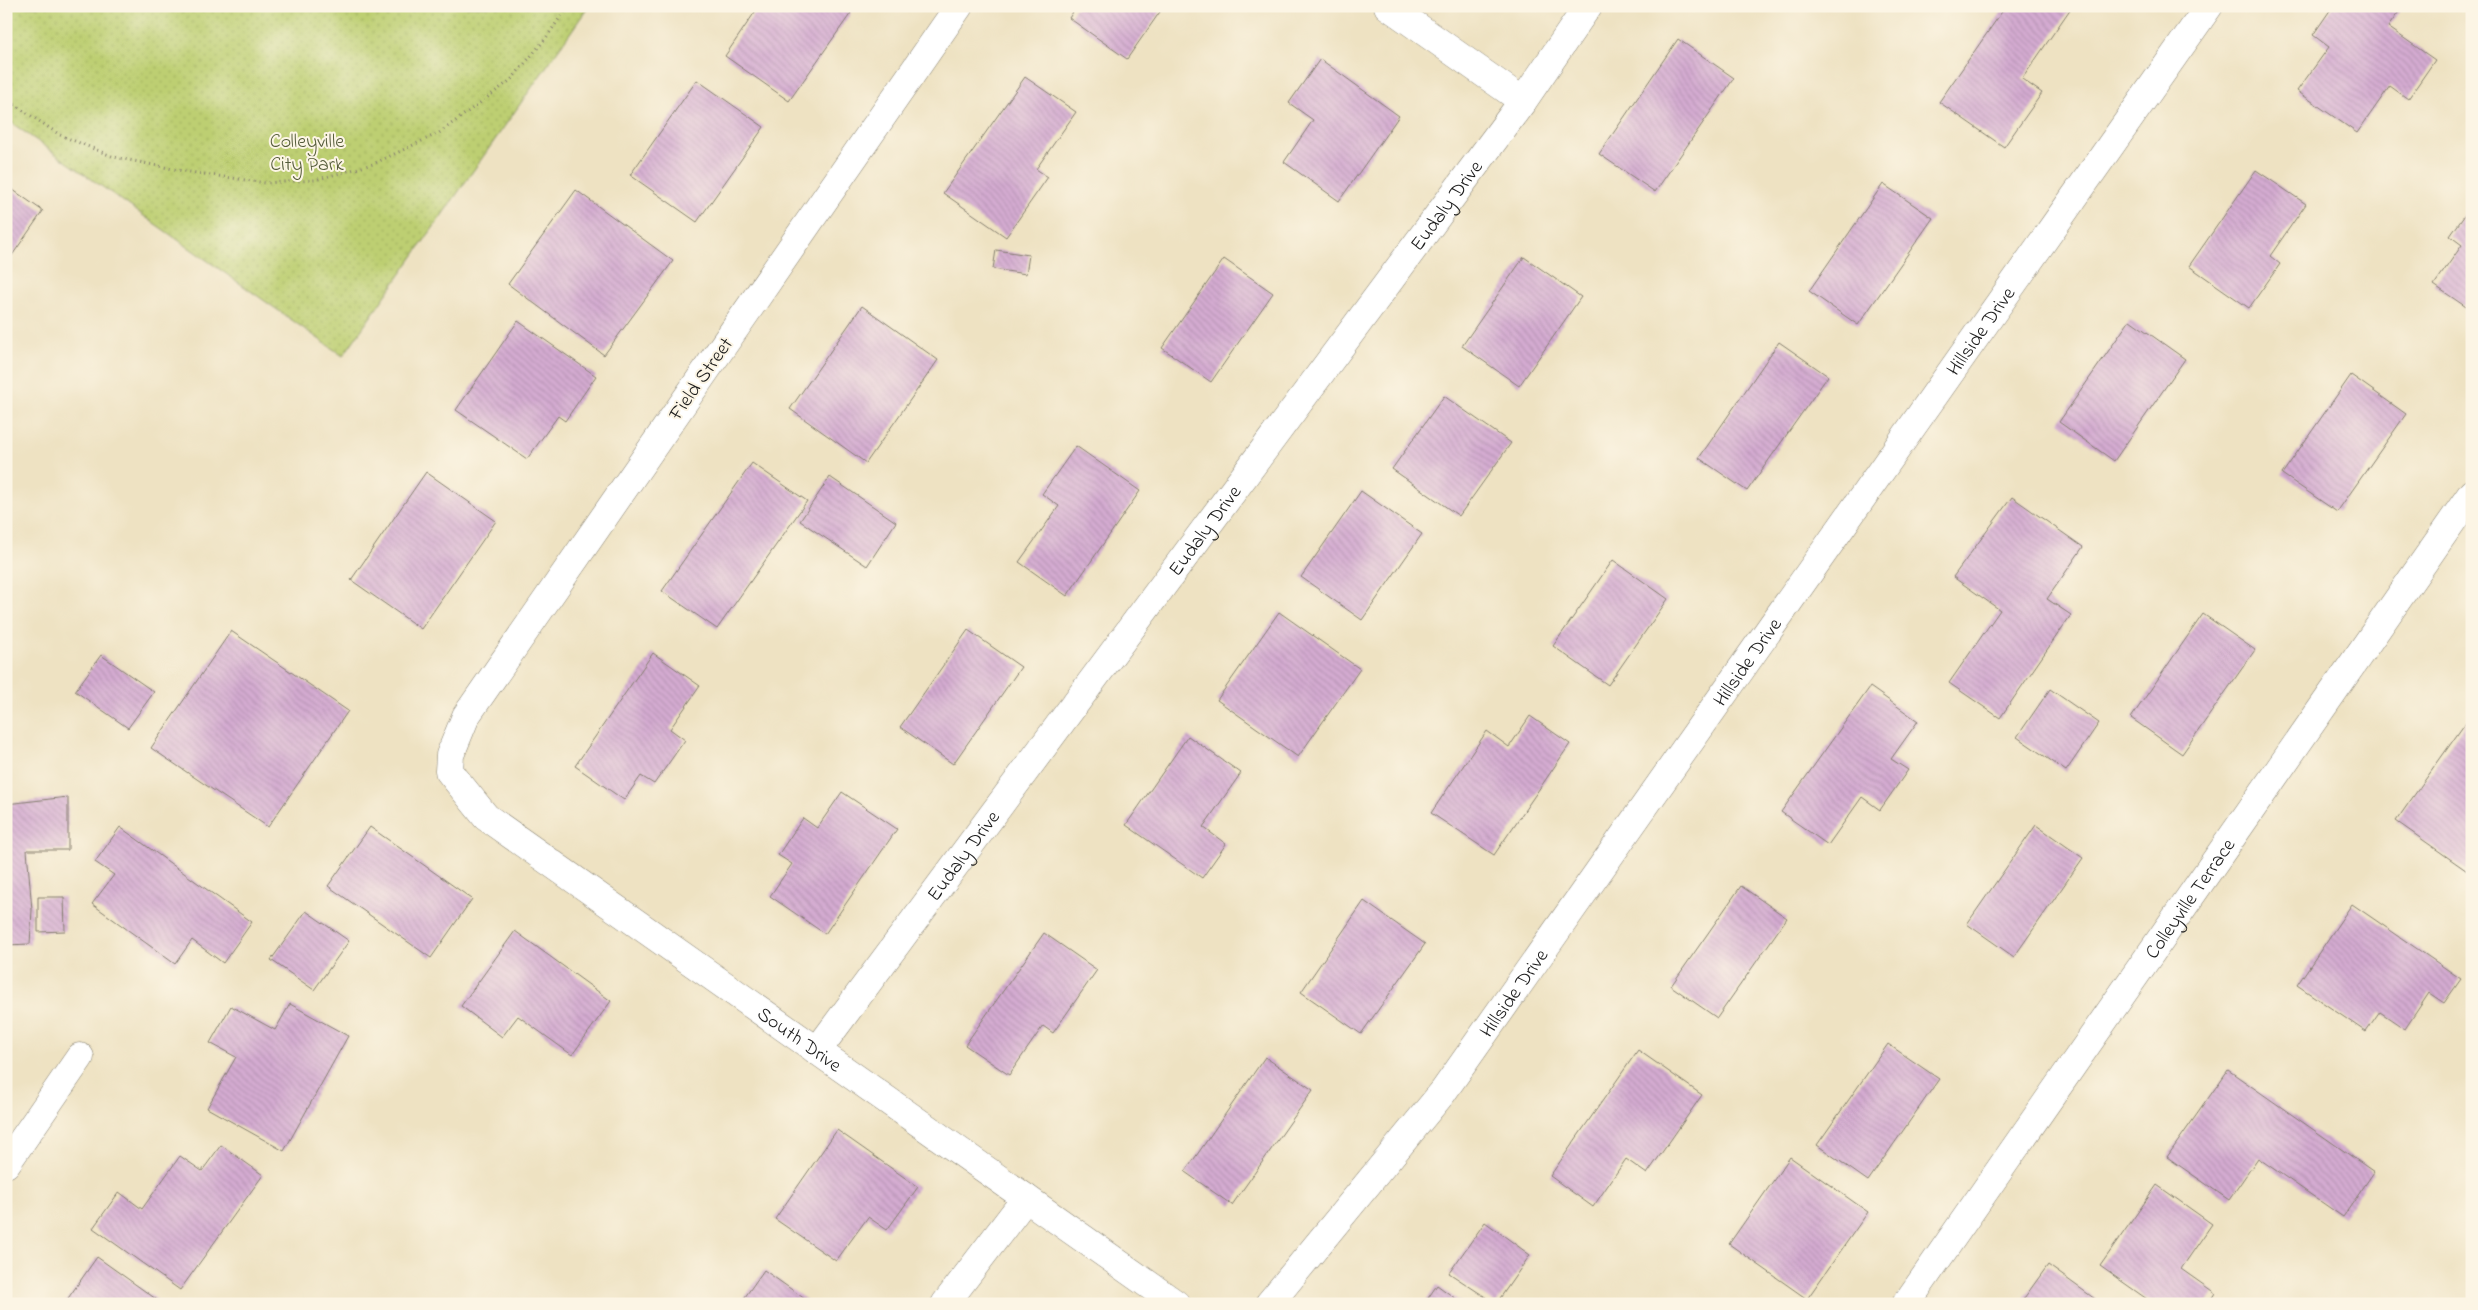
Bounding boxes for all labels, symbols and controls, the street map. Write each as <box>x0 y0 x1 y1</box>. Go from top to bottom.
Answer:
park label: Colleyville City Park <box>270 128 344 180</box>
street label: Eudaly Drive <box>1404 155 1491 258</box>
street label: Hillside Drive <box>1941 282 2024 382</box>
street label: Field Street <box>662 332 741 428</box>
street label: Eudaly Drive <box>1163 480 1250 583</box>
street label: Hillside Drive <box>1707 613 1790 713</box>
street label: Eudaly Drive <box>921 805 1008 908</box>
street label: Colleyville Terrace <box>2139 833 2244 966</box>
street label: Hillside Drive <box>1474 944 1557 1044</box>
street label: South Drive <box>750 1001 847 1081</box>

